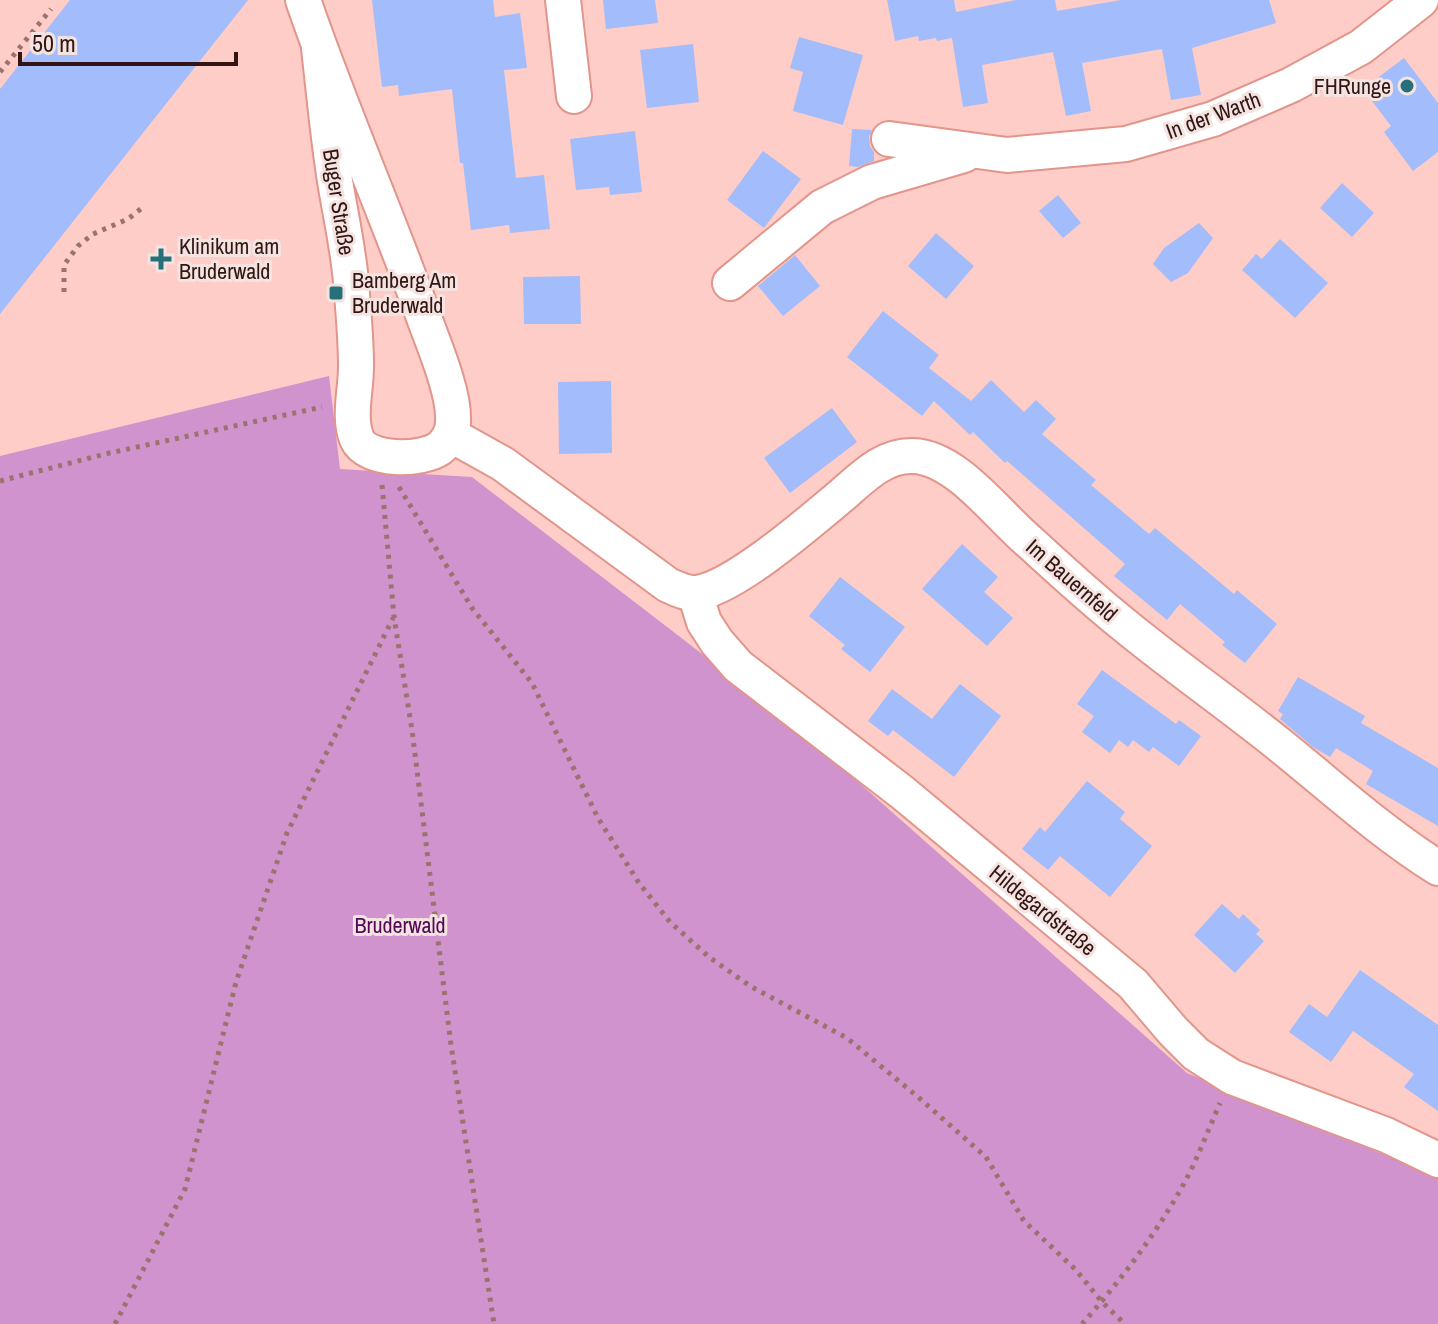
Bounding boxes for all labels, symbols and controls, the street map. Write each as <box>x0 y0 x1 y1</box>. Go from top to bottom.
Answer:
scale bar <box>20 16 236 66</box>
text: 50 m <box>32 27 76 59</box>
place label: FHRunge <box>1314 71 1391 101</box>
marker: FHRunge <box>1398 77 1416 95</box>
street label: In der Warth <box>1162 84 1264 146</box>
street label: Buger Straße <box>316 147 362 257</box>
place label: Klinikum am Bruderwald <box>179 231 279 286</box>
marker: Klinikum am Bruderwald <box>150 248 172 270</box>
place label: Bamberg Am Bruderwald <box>352 265 456 320</box>
marker: Bamberg Am Bruderwald <box>327 284 345 302</box>
street label: Im Bauernfeld <box>1020 532 1124 628</box>
street label: Hildegardstraße <box>983 858 1103 962</box>
park label: Bruderwald <box>354 910 446 940</box>

